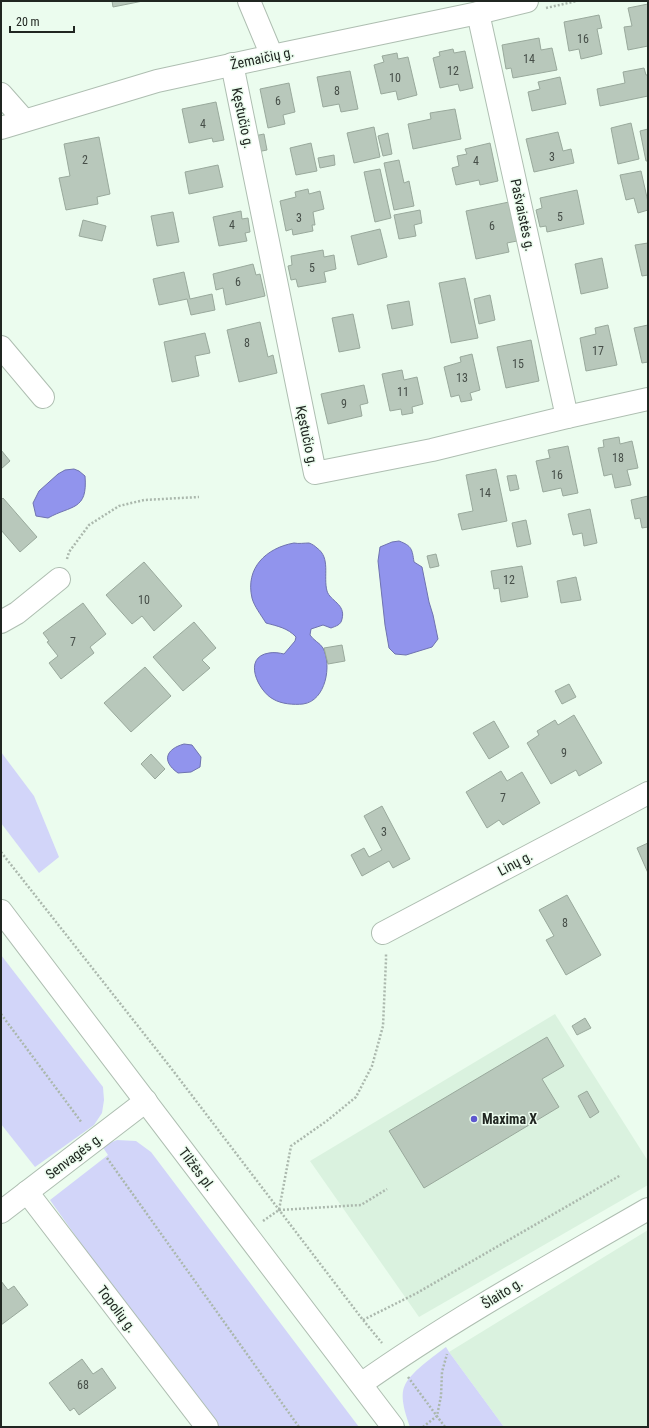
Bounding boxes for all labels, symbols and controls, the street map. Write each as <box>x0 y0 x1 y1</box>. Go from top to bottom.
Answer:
scale bar <box>10 8 74 34</box>
text: 20 m <box>16 15 40 29</box>
house number: 16 <box>577 32 589 46</box>
street label: Žemaičių g. <box>229 42 295 73</box>
house number: 14 <box>523 52 535 66</box>
house number: 12 <box>447 64 459 78</box>
house number: 10 <box>389 71 401 85</box>
house number: 8 <box>334 84 340 98</box>
street label: Kęstučio g. <box>229 86 257 150</box>
house number: 6 <box>275 94 281 108</box>
house number: 4 <box>200 117 206 131</box>
house number: 3 <box>549 150 555 164</box>
house number: 2 <box>82 153 88 167</box>
house number: 4 <box>473 154 479 168</box>
street label: Pašvaistės g. <box>507 177 539 253</box>
house number: 5 <box>557 210 563 224</box>
house number: 3 <box>296 211 302 225</box>
house number: 4 <box>229 218 235 232</box>
house number: 6 <box>489 219 495 233</box>
house number: 5 <box>309 261 315 275</box>
house number: 6 <box>235 275 241 289</box>
house number: 8 <box>244 336 250 350</box>
house number: 17 <box>592 344 604 358</box>
house number: 15 <box>512 357 524 371</box>
house number: 13 <box>456 371 468 385</box>
house number: 11 <box>397 385 409 399</box>
house number: 9 <box>341 397 347 411</box>
street label: Kęstučio g. <box>293 404 321 468</box>
house number: 18 <box>612 451 624 465</box>
house number: 16 <box>551 468 563 482</box>
house number: 14 <box>479 486 491 500</box>
house number: 12 <box>503 573 515 587</box>
house number: 10 <box>138 593 150 607</box>
house number: 7 <box>70 635 76 649</box>
house number: 9 <box>561 746 567 760</box>
house number: 7 <box>500 791 506 805</box>
house number: 3 <box>381 825 387 839</box>
street label: Linų g. <box>495 847 535 879</box>
house number: 8 <box>562 916 568 930</box>
place label: Maxima X <box>482 1111 537 1127</box>
marker: Maxima X <box>469 1114 479 1124</box>
street label: Senvagės g. <box>42 1129 106 1183</box>
street label: Tilžės pl. <box>176 1144 218 1194</box>
street label: Šlaito g. <box>478 1273 525 1312</box>
street label: Topolių g. <box>94 1282 140 1336</box>
house number: 68 <box>77 1378 89 1392</box>

